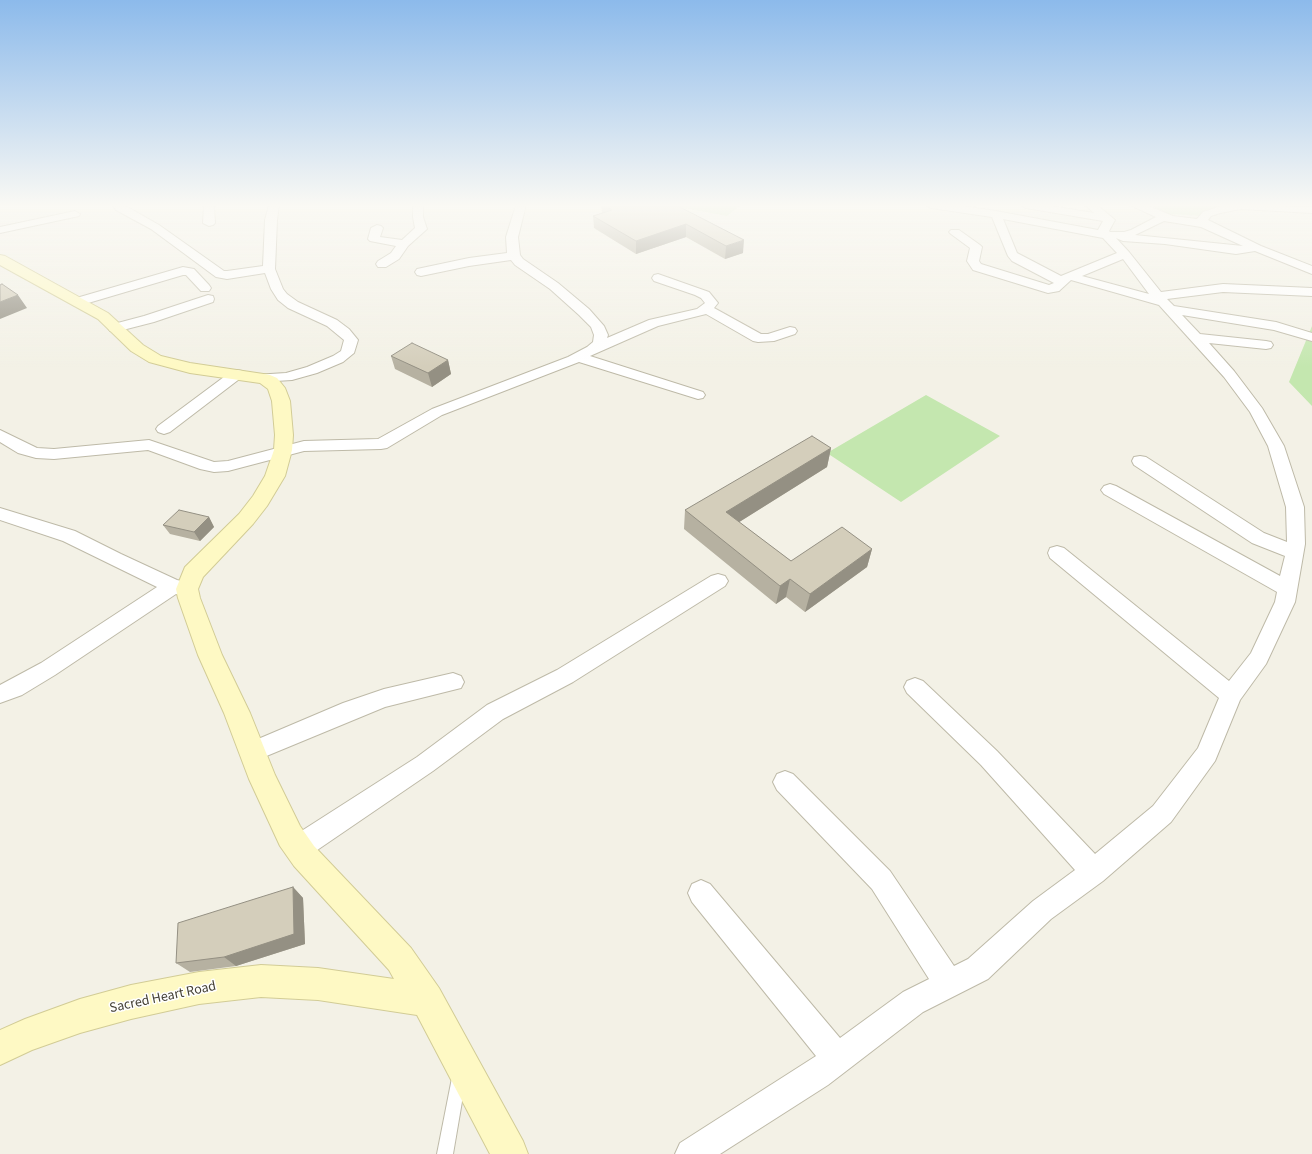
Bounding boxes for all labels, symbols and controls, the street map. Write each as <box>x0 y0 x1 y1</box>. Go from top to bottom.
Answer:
street label: Sacred Heart Road <box>108 979 218 1017</box>

